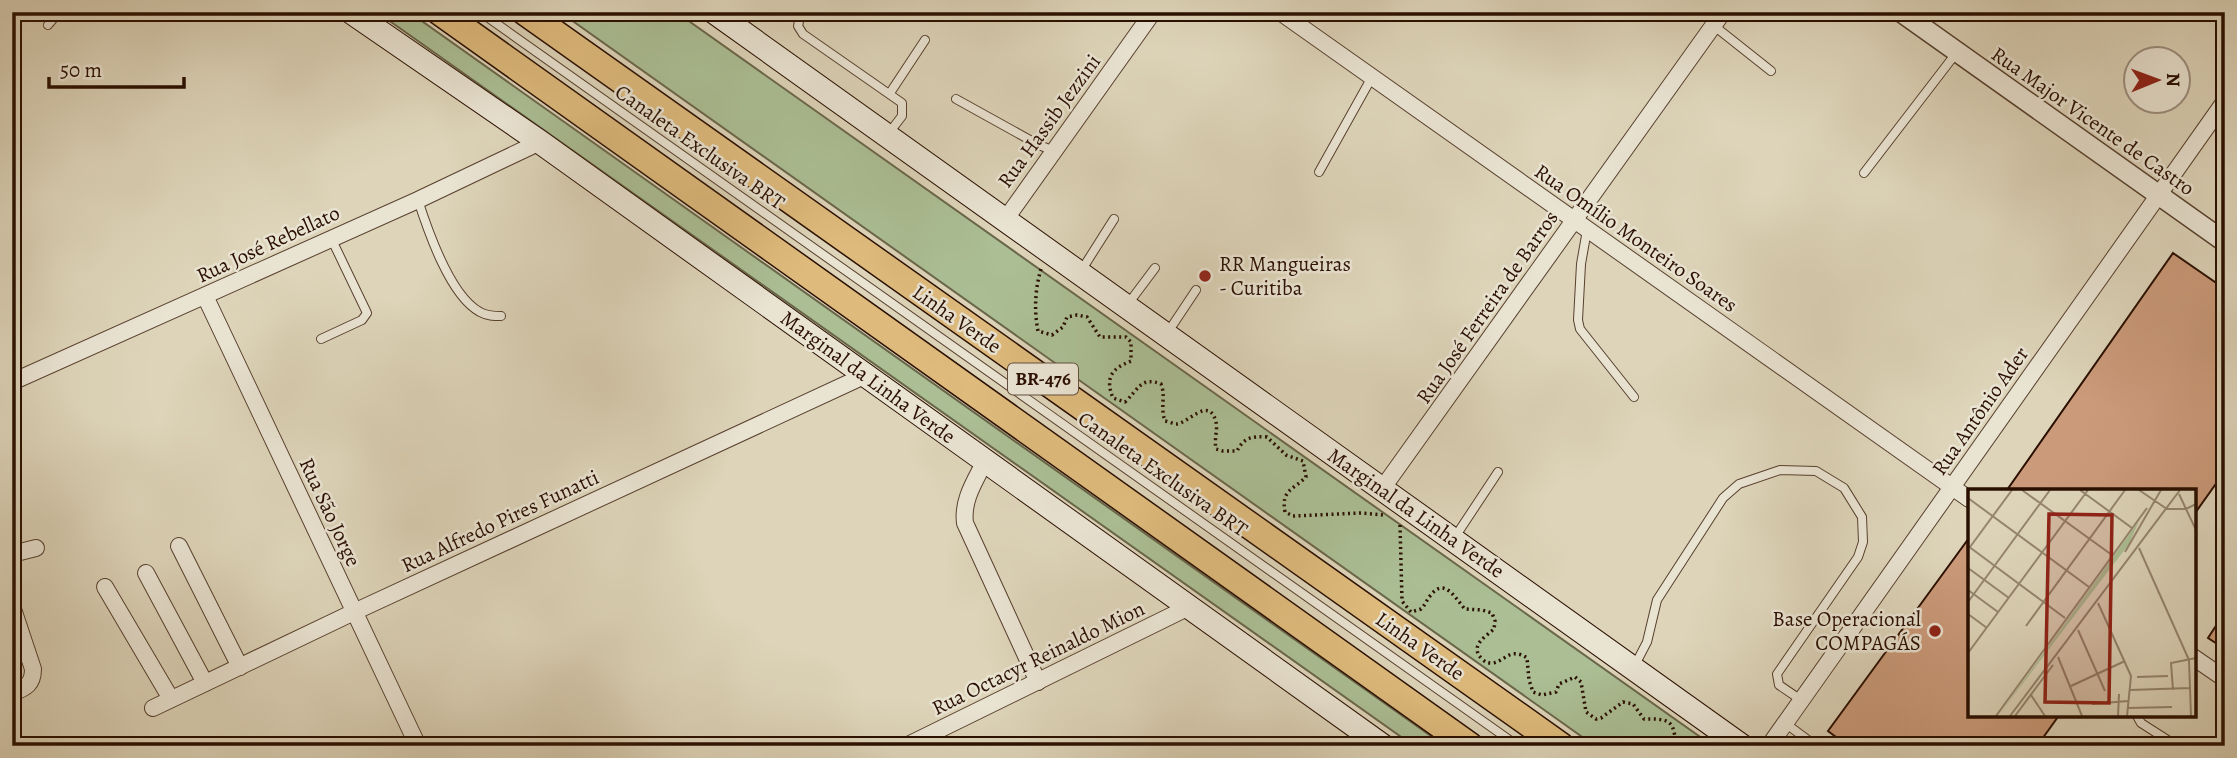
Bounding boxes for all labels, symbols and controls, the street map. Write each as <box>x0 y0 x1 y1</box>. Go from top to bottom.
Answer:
street label: Rua Major Vicente de Castro <box>1986 40 2200 202</box>
scale bar <box>49 46 184 90</box>
north arrow <box>2122 46 2192 116</box>
street label: Rua Hassib Jezzini <box>991 49 1107 193</box>
text: 50 m <box>60 56 102 84</box>
text: N <box>2160 73 2186 87</box>
street label: Canaleta Exclusiva BRT <box>610 78 791 216</box>
street label: Rua Omílio Monteiro Soares <box>1529 157 1743 319</box>
street label: Rua José Rebellato <box>192 199 344 289</box>
street label: Rua José Ferreira de Barros <box>1410 205 1564 409</box>
place label: RR Mangueiras - Curitiba <box>1219 250 1351 302</box>
marker: RR Mangueiras - Curitiba <box>1197 268 1213 284</box>
street label: Linha Verde <box>907 278 1007 360</box>
street label: Marginal da Linha Verde <box>775 304 961 450</box>
street label: Rua Antônio Ader <box>1925 341 2035 481</box>
road number: BR-476 <box>1008 364 1078 394</box>
street label: Canaleta Exclusiva BRT <box>1073 405 1254 543</box>
street label: Marginal da Linha Verde <box>1322 441 1510 585</box>
street label: Rua São Jorge <box>293 453 367 571</box>
street label: Rua Alfredo Pires Funatti <box>397 463 603 579</box>
inset map <box>1968 489 2195 716</box>
street label: Rua Octacyr Reinaldo Mion <box>927 594 1149 722</box>
street label: Linha Verde <box>1370 605 1470 687</box>
place label: Base Operacional COMPAGÁS <box>1772 605 1921 657</box>
marker: Base Operacional COMPAGÁS <box>1927 623 1943 639</box>

